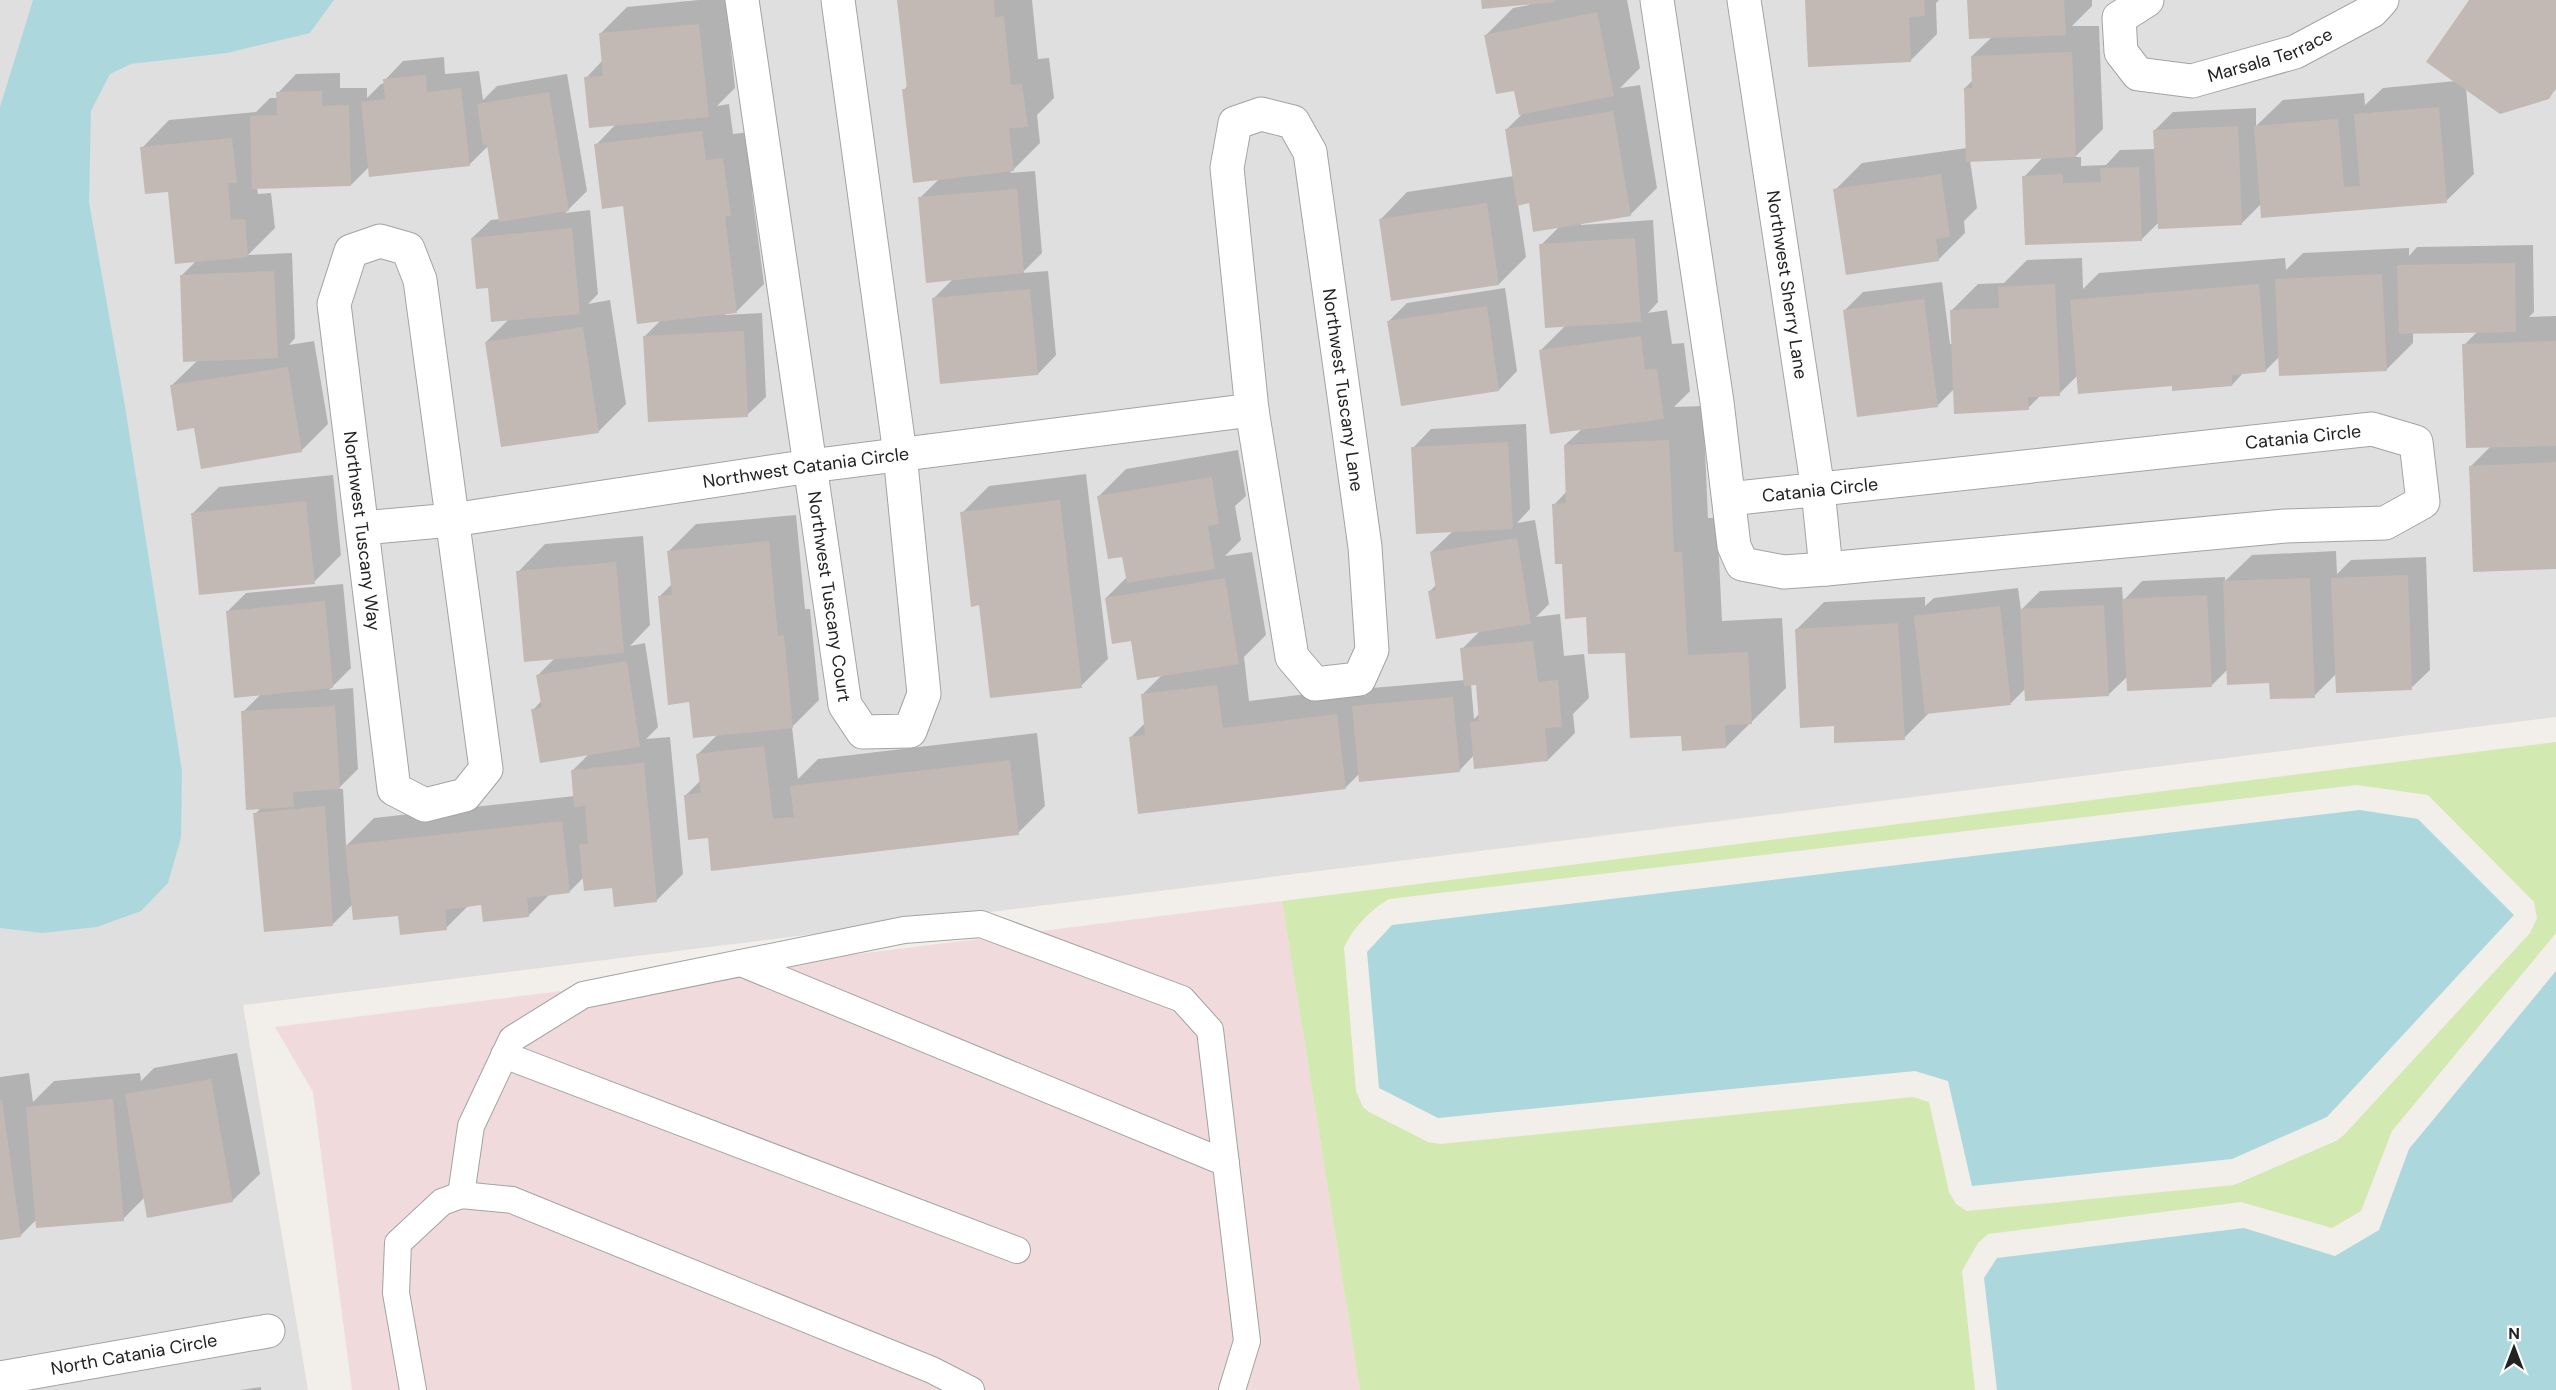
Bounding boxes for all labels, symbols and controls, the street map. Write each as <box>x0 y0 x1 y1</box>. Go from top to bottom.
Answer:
street label: Marsala Terrace <box>2205 22 2337 88</box>
street label: Northwest Sherry Lane <box>1761 189 1813 381</box>
street label: Northwest Tuscany Lane <box>1317 287 1369 493</box>
street label: Catania Circle <box>2244 419 2362 455</box>
street label: Northwest Tuscany Way <box>338 430 386 632</box>
street label: Northwest Catania Circle <box>701 442 910 494</box>
street label: Catania Circle <box>1761 472 1879 508</box>
street label: Northwest Tuscany Court <box>802 490 856 704</box>
north arrow <box>2484 1318 2544 1378</box>
text: N <box>2508 1323 2520 1344</box>
street label: North Catania Circle <box>49 1328 219 1381</box>

